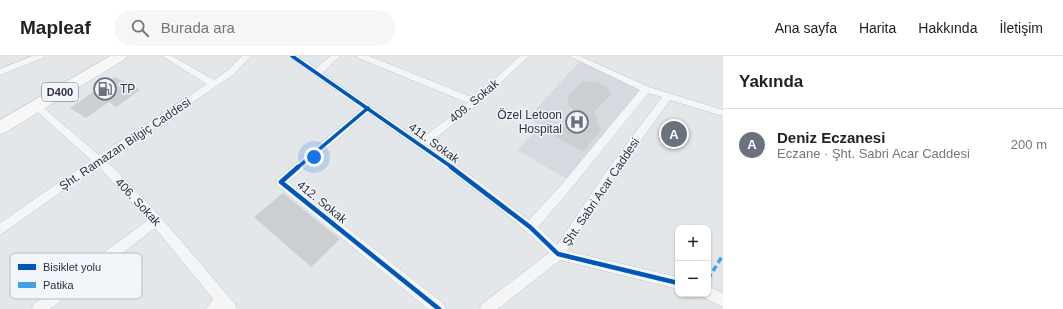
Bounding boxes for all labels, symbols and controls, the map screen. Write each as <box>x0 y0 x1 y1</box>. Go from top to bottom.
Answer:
search box <box>115 10 395 46</box>
text: Mapleaf <box>20 17 91 38</box>
icon: search <box>129 17 151 39</box>
text: Burada ara <box>161 19 235 36</box>
text: Ana sayfa <box>775 20 837 36</box>
text: Harita <box>859 20 896 36</box>
text: Hakkında <box>918 20 977 36</box>
text: İletişim <box>999 20 1043 36</box>
text: Yakında <box>739 72 803 91</box>
fuel station icon: TP <box>92 76 118 102</box>
street label: 409. Sokak <box>447 76 502 126</box>
place label: TP <box>120 82 135 96</box>
road number: D400 <box>42 83 78 101</box>
street label: Şht. Ramazan Bilgiç Caddesi <box>57 95 193 193</box>
place label: Özel Letoon Hospital <box>497 108 562 136</box>
hospital icon: Özel Letoon Hospital <box>564 109 590 135</box>
pin: A <box>661 119 687 149</box>
street label: 411. Sokak <box>406 120 463 167</box>
text: Deniz Eczanesi <box>777 129 885 146</box>
street label: Şht. Sabri Acar Caddesi <box>560 135 642 249</box>
text: A <box>747 137 757 152</box>
text: 200 m <box>1011 137 1047 152</box>
text: Eczane · Şht. Sabri Acar Caddesi <box>777 146 970 161</box>
your location <box>304 147 324 167</box>
street label: 406. Sokak <box>112 175 164 229</box>
street label: 412. Sokak <box>294 178 351 227</box>
map controls <box>675 225 711 297</box>
button: + <box>675 225 711 261</box>
legend <box>10 253 142 299</box>
text: Bisiklet yolu <box>43 261 101 273</box>
button: − <box>675 261 711 297</box>
text: Patika <box>43 279 74 291</box>

